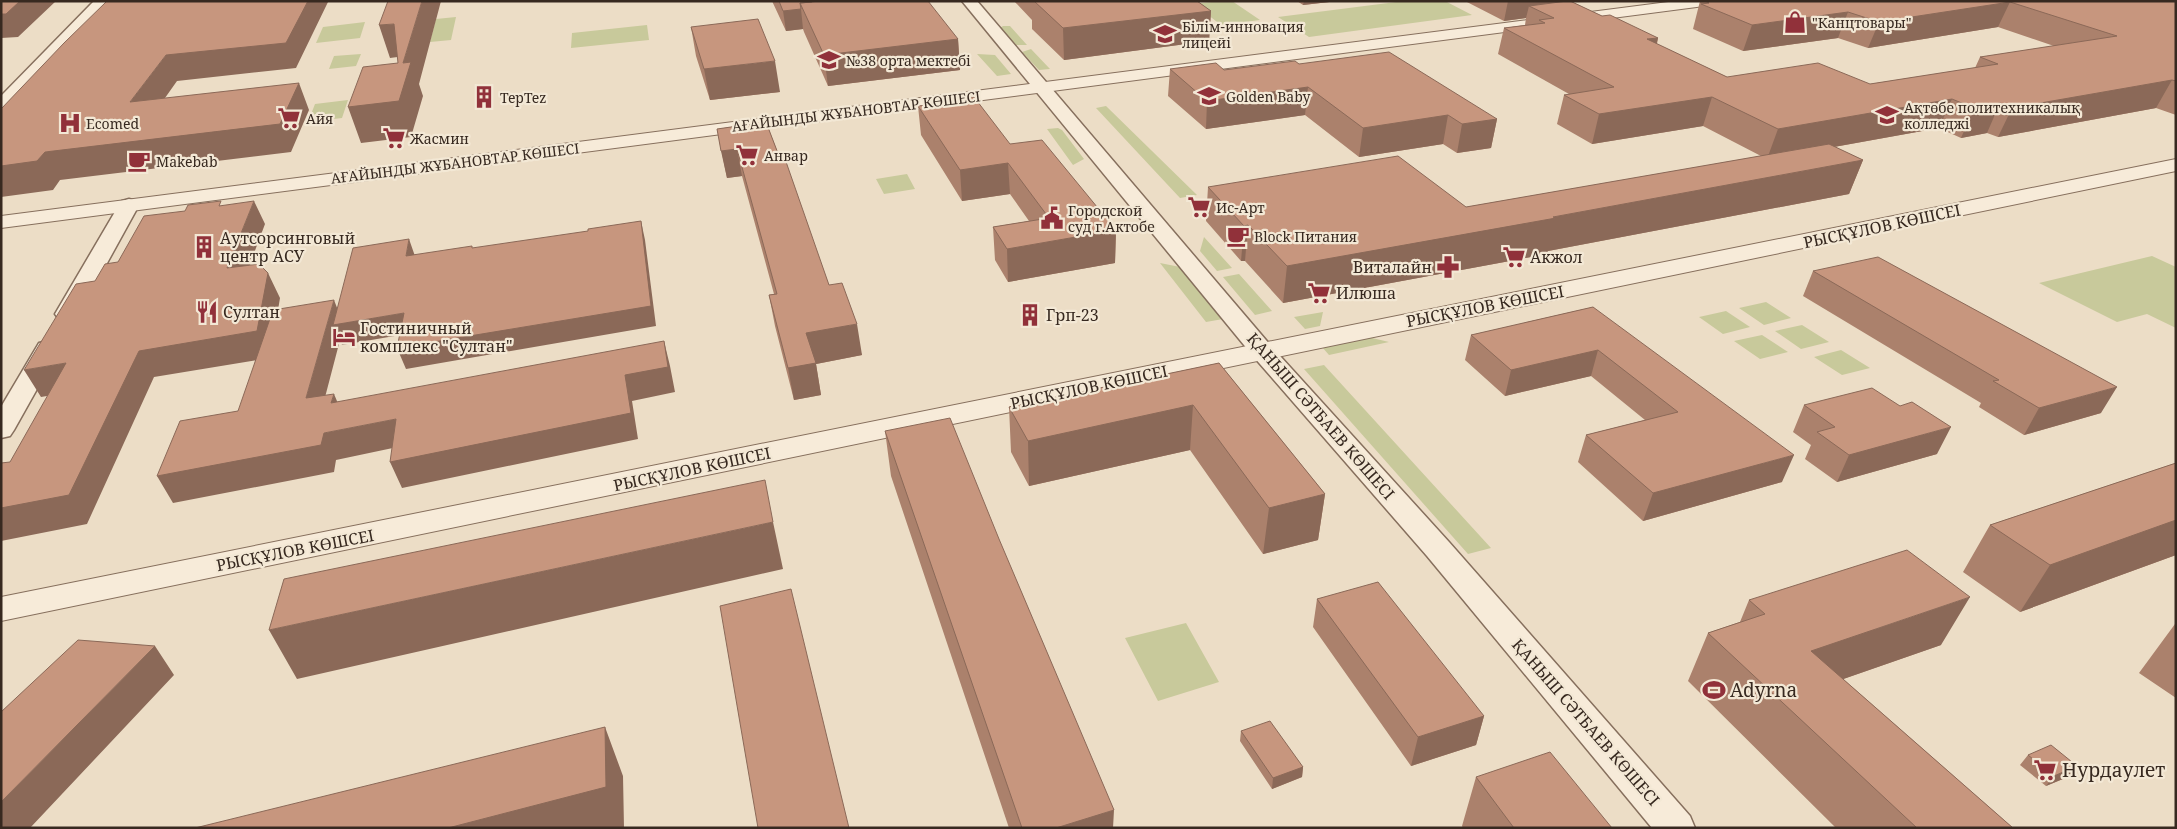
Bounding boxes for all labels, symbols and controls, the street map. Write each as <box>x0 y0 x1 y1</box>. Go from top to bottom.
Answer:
shop icon: "Канцтовары" <box>1782 9 1808 35</box>
place label: "Канцтовары" <box>1812 13 1912 32</box>
place label: Білім-инновация лицейі <box>1182 17 1304 52</box>
school or university icon: Білім-инновация лицейі <box>1152 21 1178 47</box>
school or university icon: №38 орта мектебі <box>816 47 842 73</box>
place label: №38 орта мектебі <box>846 51 971 70</box>
school or university icon: Golden Baby <box>1196 83 1222 109</box>
building icon: TepTez <box>471 84 497 110</box>
street label: АҒАЙЫНДЫ ЖҰБАНОВТАР КӨШЕСІ <box>731 86 981 136</box>
place label: Golden Baby <box>1226 87 1311 106</box>
place label: TepTez <box>500 88 547 107</box>
place label: Ақтөбе политехникалық колледжі <box>1904 98 2080 133</box>
school or university icon: Ақтөбе политехникалық колледжі <box>1874 102 1900 128</box>
supermarket icon: Айя <box>276 105 302 131</box>
place label: Айя <box>306 109 333 128</box>
hospital icon: Ecomed <box>57 110 83 136</box>
place label: Ecomed <box>86 114 139 133</box>
supermarket icon: Жасмин <box>381 125 407 151</box>
place label: Жасмин <box>409 129 469 148</box>
street label: АҒАЙЫНДЫ ЖҰБАНОВТАР КӨШЕСІ <box>330 138 580 188</box>
supermarket icon: Анвар <box>734 142 760 168</box>
place label: Анвар <box>764 146 808 165</box>
cafe icon: Makebab <box>126 148 152 174</box>
place label: Makebab <box>156 152 218 171</box>
supermarket icon: Ис-Арт <box>1186 194 1212 220</box>
place label: Ис-Арт <box>1216 198 1265 217</box>
street label: РЫСҚҰЛОВ КӨШСЕІ <box>1801 199 1963 253</box>
place label: Городской суд г.Актобе <box>1068 201 1155 236</box>
public building icon: Городской суд г.Актобе <box>1039 205 1065 231</box>
cafe icon: Block Питания <box>1225 223 1251 249</box>
place label: Аутсорсинговый центр АСУ <box>220 227 355 267</box>
place label: Block Питания <box>1254 227 1357 246</box>
building icon: Аутсорсинговый центр АСУ <box>191 234 217 260</box>
supermarket icon: Акжол <box>1501 244 1527 270</box>
place label: Акжол <box>1530 246 1583 268</box>
pharmacy icon: Виталайн <box>1435 254 1461 280</box>
place label: Виталайн <box>1353 256 1432 278</box>
supermarket icon: Илюша <box>1306 280 1332 306</box>
street label: РЫСҚҰЛОВ КӨШСЕІ <box>1404 280 1566 332</box>
place label: Илюша <box>1336 282 1396 304</box>
restaurant icon: Султан <box>194 299 220 325</box>
place label: Султан <box>223 301 280 323</box>
building icon: Грп-23 <box>1017 302 1043 328</box>
place label: Грп-23 <box>1046 304 1099 326</box>
place label: Гостиничный комплекс "Султан" <box>360 317 512 357</box>
hotel icon: Гостиничный комплекс "Султан" <box>331 324 357 350</box>
street label: ҚАНЫШ СӘТБАЕВ КӨШЕСІ <box>1242 328 1400 504</box>
street label: РЫСҚҰЛОВ КӨШСЕІ <box>1008 360 1170 414</box>
street label: РЫСҚҰЛОВ КӨШСЕІ <box>611 442 773 496</box>
street label: РЫСҚҰЛОВ КӨШСЕІ <box>214 524 376 576</box>
street label: ҚАНЫШ СӘТБАЕВ КӨШЕСІ <box>1507 634 1665 810</box>
sports icon: Adyrna <box>1701 677 1727 703</box>
place label: Adyrna <box>1730 677 1797 703</box>
supermarket icon: Нурдаулет <box>2032 757 2058 783</box>
place label: Нурдаулет <box>2062 757 2165 783</box>

